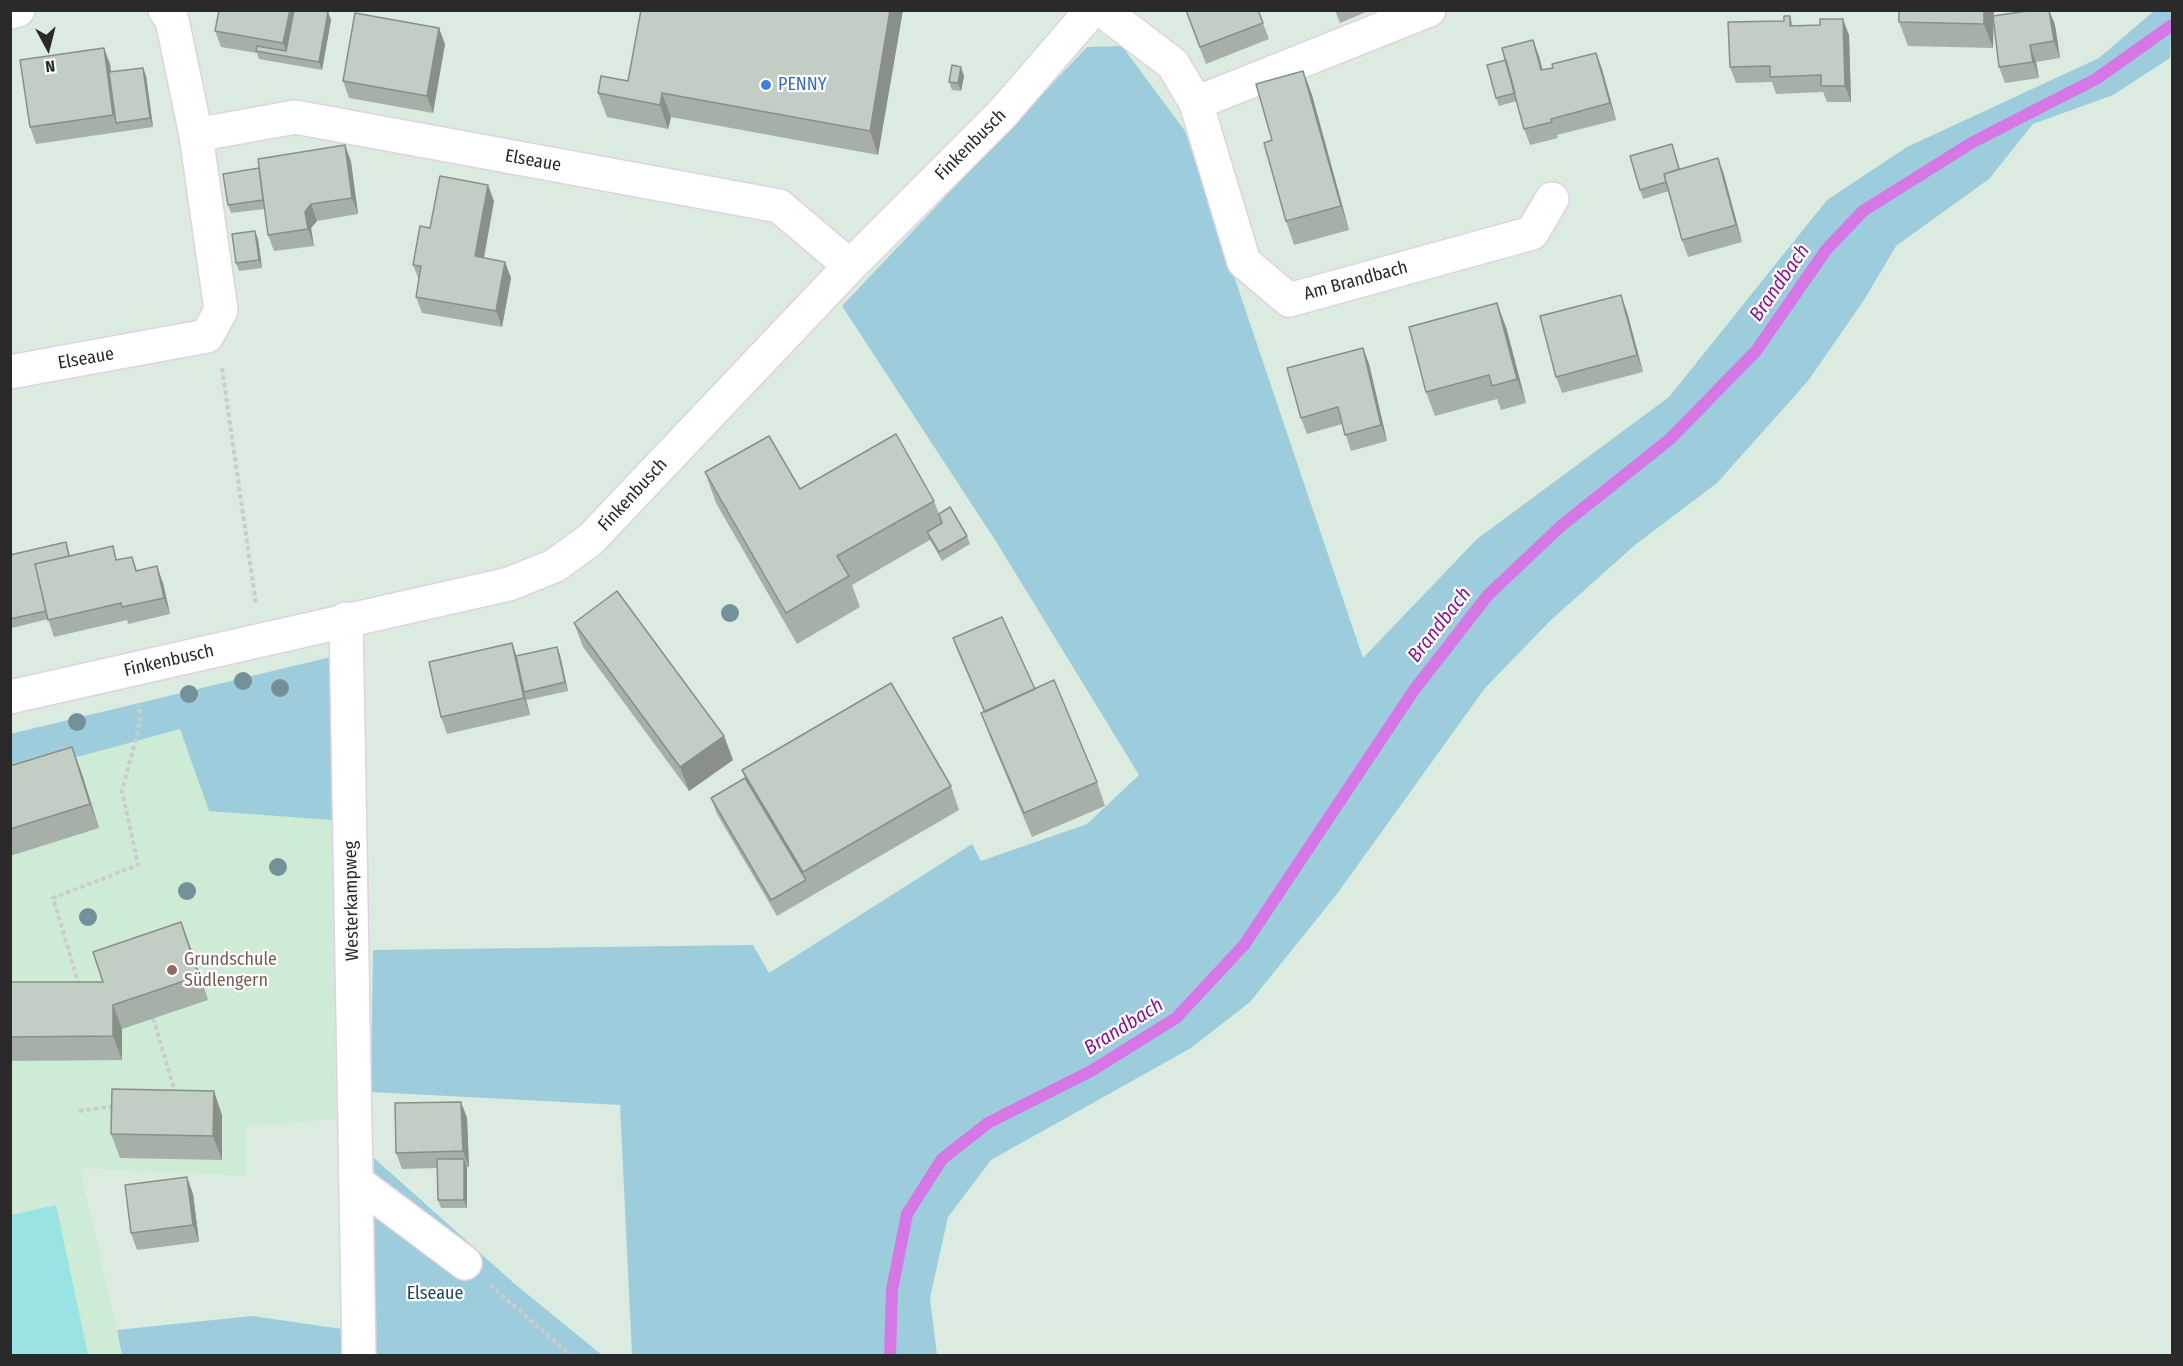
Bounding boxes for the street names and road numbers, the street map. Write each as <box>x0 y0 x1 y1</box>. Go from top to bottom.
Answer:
street label: Finkenbusch <box>931 105 1011 185</box>
street label: Elseaue <box>503 145 563 177</box>
street label: Am Brandbach <box>1302 257 1410 305</box>
street label: Elseaue <box>56 343 116 375</box>
street label: Finkenbusch <box>594 454 672 536</box>
street label: Finkenbusch <box>122 640 216 682</box>
street label: Westerkampweg <box>340 841 364 961</box>

